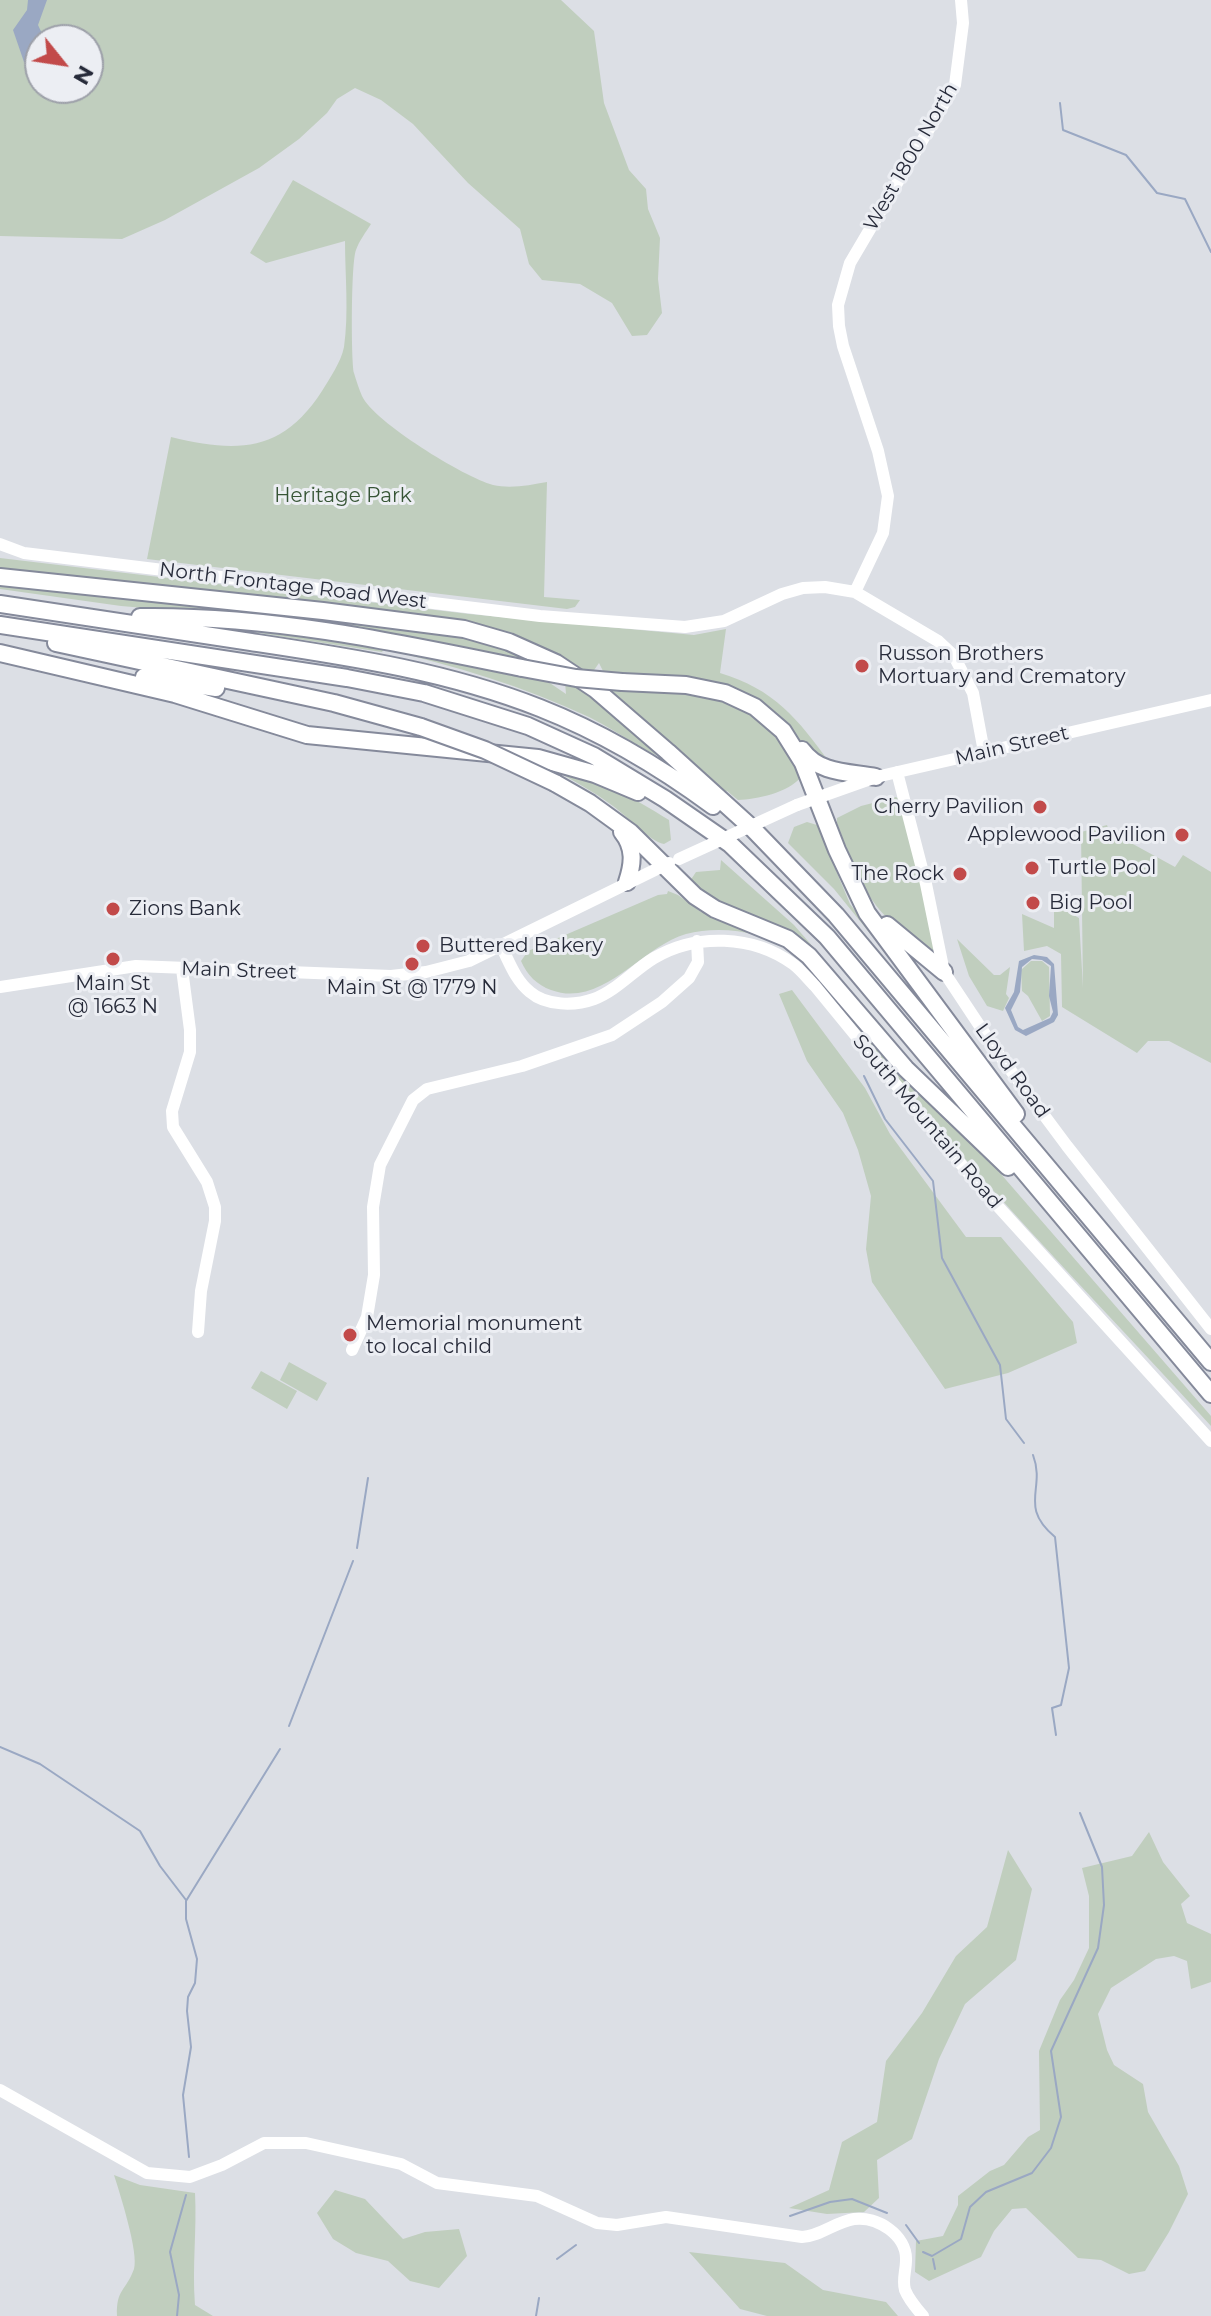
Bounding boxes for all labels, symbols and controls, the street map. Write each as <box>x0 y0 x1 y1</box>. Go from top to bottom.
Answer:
north arrow <box>24 24 104 104</box>
text: N <box>67 61 100 90</box>
street label: West 1800 North <box>859 79 963 235</box>
park label: Heritage Park <box>274 484 412 508</box>
street label: North Frontage Road West <box>158 558 428 614</box>
place label: Russon Brothers Mortuary and Crematory <box>878 642 1125 689</box>
marker: Russon Brothers Mortuary and Crematory <box>853 657 871 675</box>
street label: Main Street <box>953 721 1071 771</box>
place label: Cherry Pavilion <box>874 795 1024 819</box>
marker: Cherry Pavilion <box>1031 798 1049 816</box>
place label: Applewood Pavilion <box>967 823 1166 847</box>
marker: Applewood Pavilion <box>1173 826 1191 844</box>
place label: Turtle Pool <box>1048 856 1156 880</box>
marker: Turtle Pool <box>1023 859 1041 877</box>
place label: The Rock <box>852 862 944 886</box>
marker: The Rock <box>951 865 969 883</box>
place label: Big Pool <box>1049 891 1133 915</box>
marker: Big Pool <box>1024 894 1042 912</box>
place label: Zions Bank <box>129 897 241 921</box>
marker: Zions Bank <box>104 900 122 918</box>
place label: Buttered Bakery <box>439 934 603 958</box>
marker: Buttered Bakery <box>414 937 432 955</box>
marker: Main St @ 1663 N <box>104 950 122 968</box>
marker: Main St @ 1779 N <box>403 955 421 973</box>
street label: Main Street <box>181 957 297 985</box>
place label: Main St @ 1663 N <box>68 972 158 1019</box>
place label: Main St @ 1779 N <box>326 976 498 1000</box>
street label: Lloyd Road <box>970 1019 1054 1123</box>
street label: South Mountain Road <box>847 1030 1007 1214</box>
place label: Memorial monument to local child <box>366 1312 582 1359</box>
marker: Memorial monument to local child <box>341 1326 359 1344</box>

